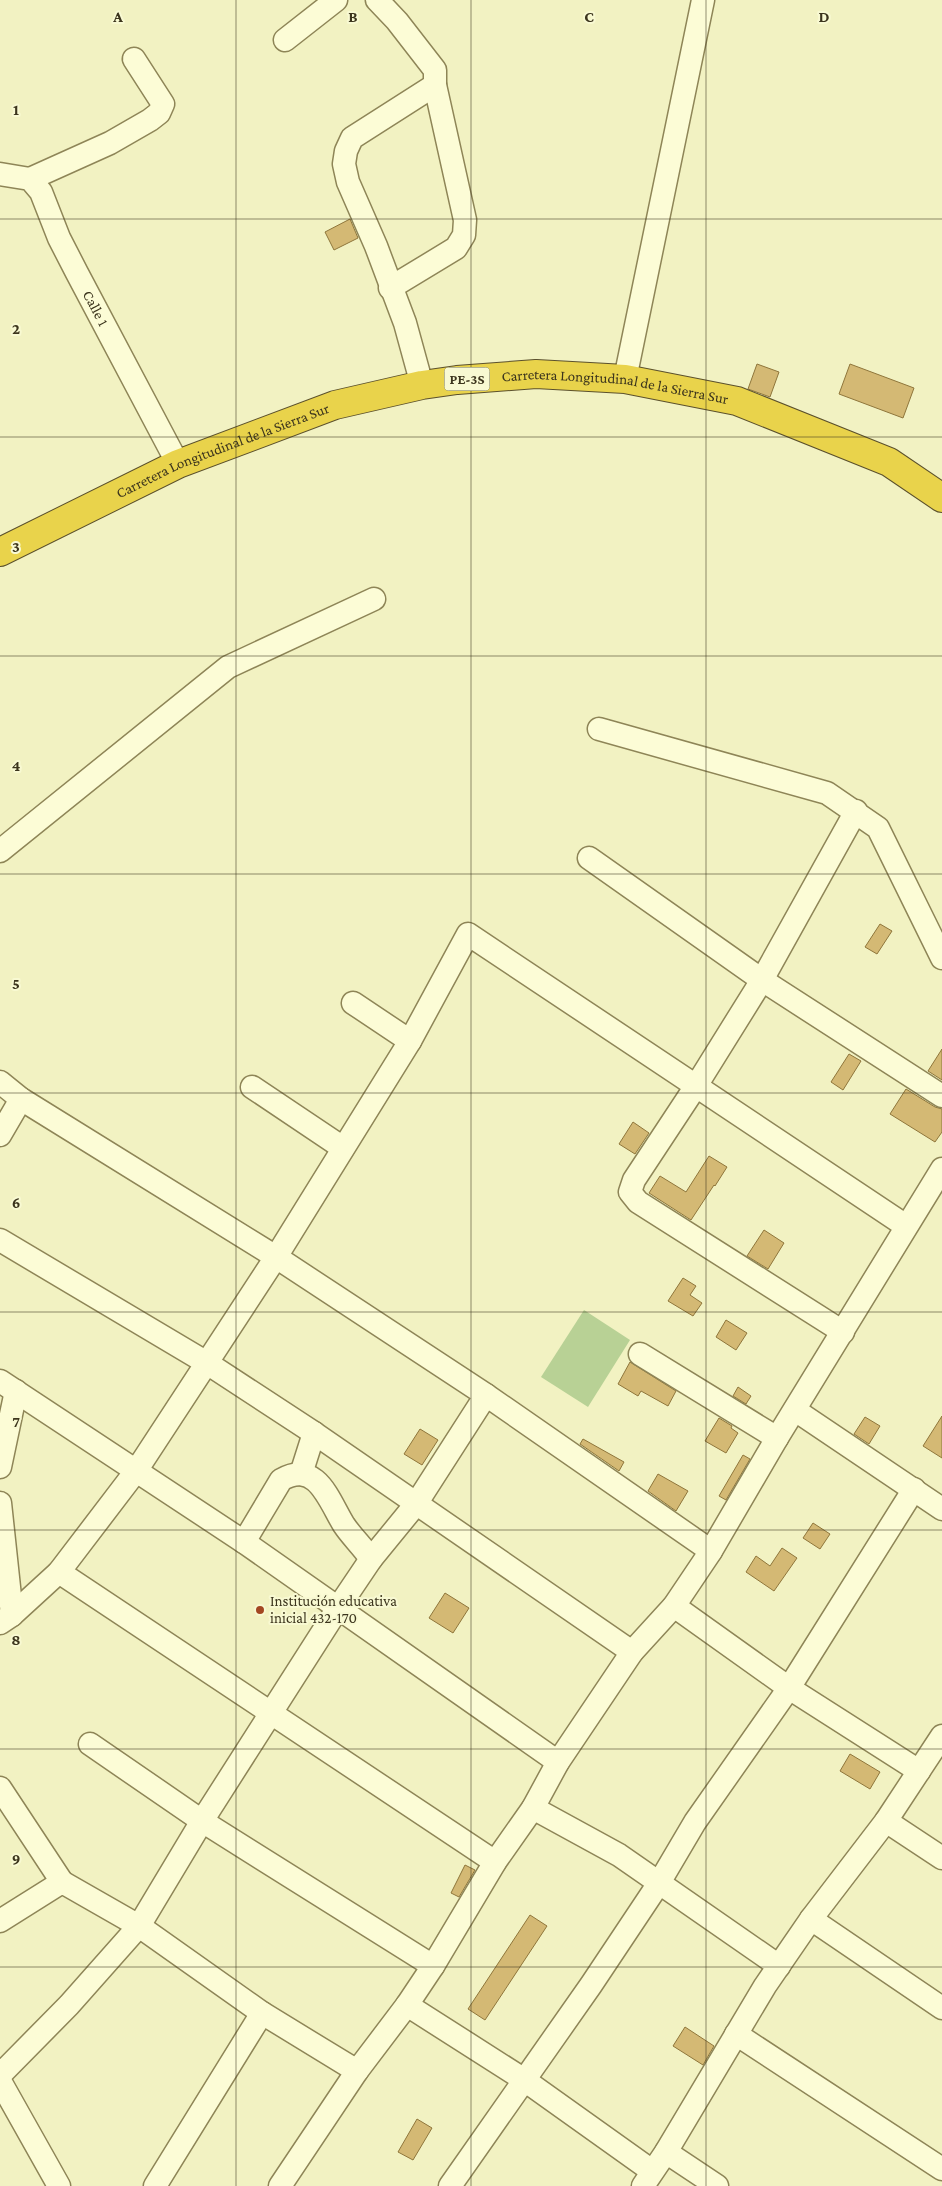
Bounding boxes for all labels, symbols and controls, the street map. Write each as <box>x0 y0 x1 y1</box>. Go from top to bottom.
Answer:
text: A <box>112 8 123 25</box>
text: B <box>348 8 358 25</box>
text: C <box>584 8 594 25</box>
text: D <box>818 8 830 25</box>
text: 1 <box>13 101 19 118</box>
street label: Calle 1 <box>80 288 112 329</box>
text: 2 <box>12 320 20 337</box>
street label: Carretera Longitudinal de la Sierra Sur <box>501 366 730 407</box>
road number: PE-3S <box>444 368 490 390</box>
street label: Carretera Longitudinal de la Sierra Sur <box>114 400 332 501</box>
text: 3 <box>12 538 20 555</box>
text: 4 <box>12 757 21 774</box>
text: 5 <box>12 975 20 992</box>
text: 6 <box>12 1194 20 1211</box>
text: 7 <box>12 1413 20 1430</box>
place label: Institución educativa inicial 432-170 <box>270 1593 397 1626</box>
marker: Institución educativa inicial 432-170 <box>254 1604 266 1616</box>
text: 8 <box>11 1631 21 1648</box>
text: 9 <box>12 1850 20 1867</box>

